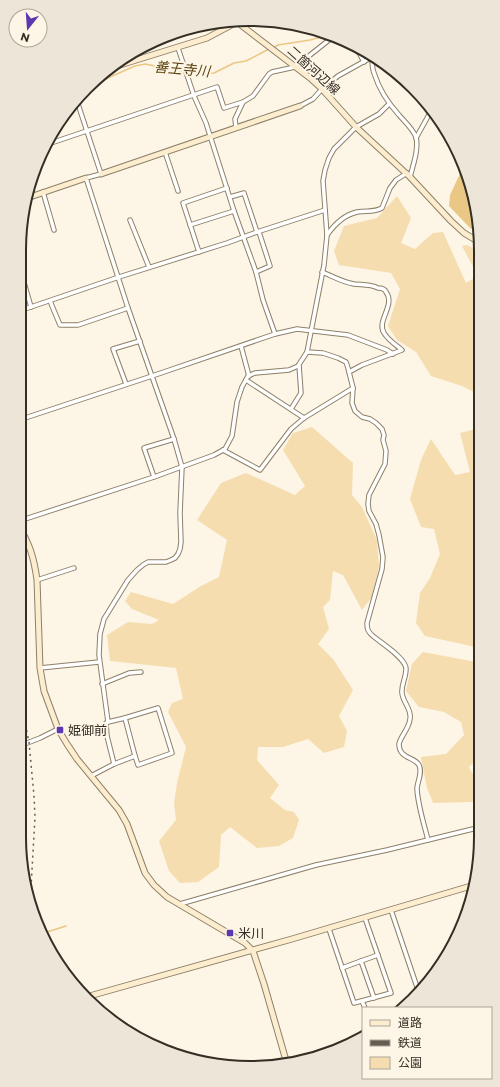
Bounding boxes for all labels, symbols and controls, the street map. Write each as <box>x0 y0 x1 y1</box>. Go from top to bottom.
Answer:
north arrow <box>8 8 48 48</box>
text: N <box>19 30 31 46</box>
street label: 二箇河辺線 <box>284 42 344 98</box>
water label: 善王寺川 <box>153 58 213 81</box>
place label: 姫御前 <box>68 722 107 738</box>
marker: 姫御前 <box>55 725 65 735</box>
place label: 米川 <box>238 925 264 941</box>
marker: 米川 <box>225 928 235 938</box>
legend <box>362 1007 492 1079</box>
text: 道路 <box>398 1015 422 1030</box>
text: 鉄道 <box>398 1035 422 1050</box>
text: 公園 <box>398 1055 422 1070</box>

